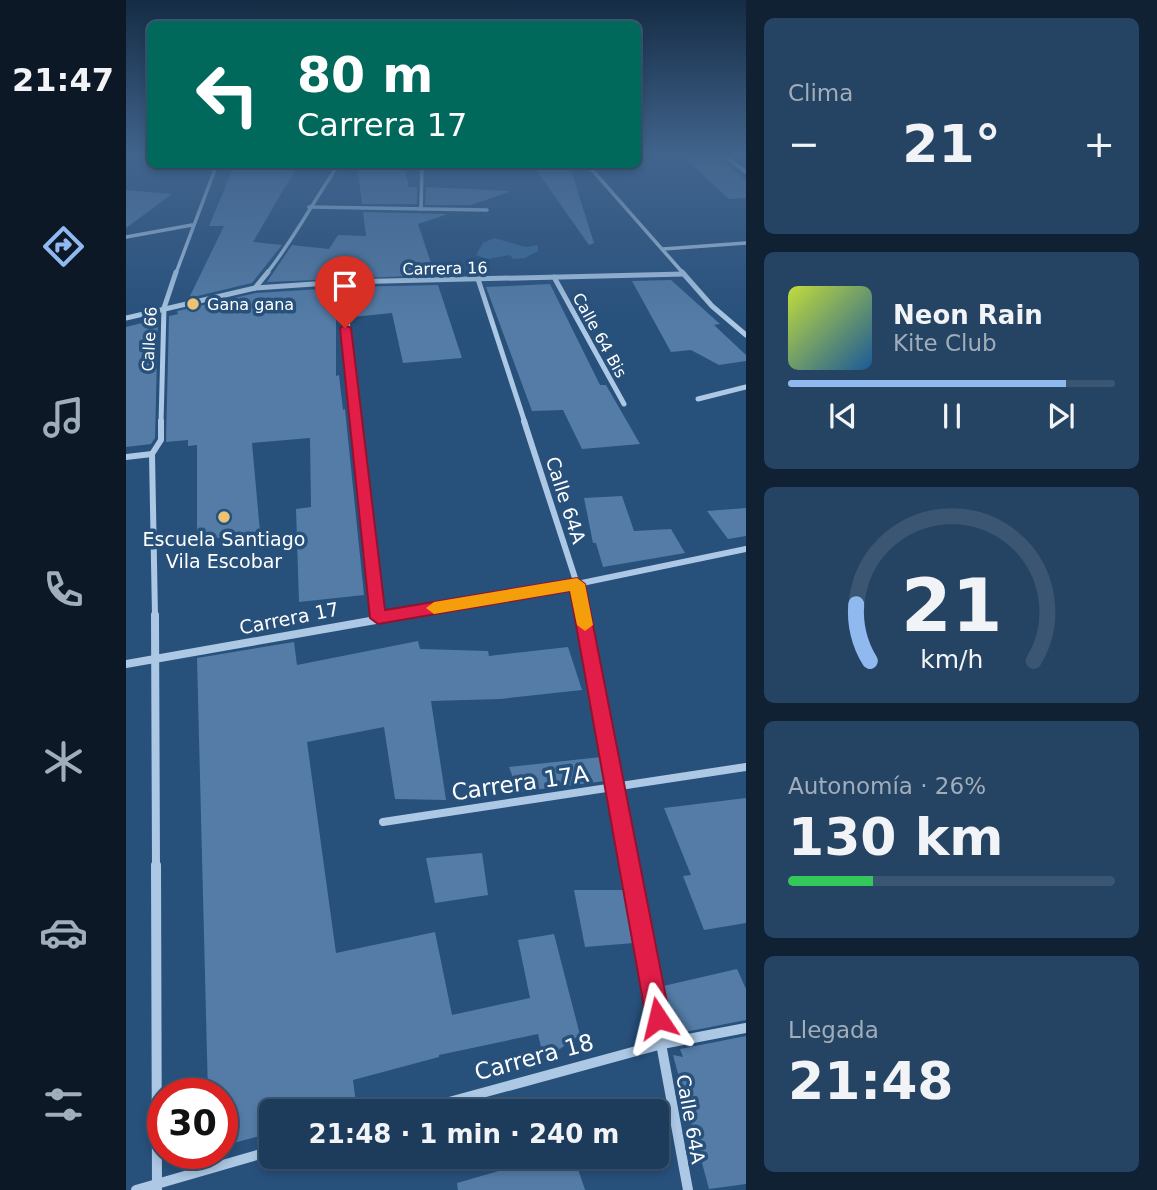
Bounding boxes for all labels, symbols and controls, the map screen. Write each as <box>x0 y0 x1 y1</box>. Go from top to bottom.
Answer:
text: 80 m <box>297 47 433 104</box>
icon: left <box>182 49 273 140</box>
text: 21:47 <box>12 61 114 99</box>
text: Clima <box>788 80 853 106</box>
text: Carrera 17 <box>297 106 467 144</box>
text: 21° <box>902 114 1001 174</box>
text: − <box>788 122 820 166</box>
text: + <box>1083 122 1115 166</box>
icon: directions <box>39 222 88 271</box>
pin <box>315 256 375 328</box>
street label: Carrera 16 <box>402 258 488 279</box>
icon: arrive <box>326 267 364 305</box>
street label: Calle 64 Bis <box>568 290 631 381</box>
place label: Gana gana <box>207 295 294 314</box>
marker: Gana gana <box>185 296 201 312</box>
text: Neon Rain <box>893 300 1043 330</box>
street label: Calle 66 <box>138 306 161 372</box>
text: Kite Club <box>893 330 997 356</box>
icon: music <box>39 393 88 442</box>
icon: previous <box>824 397 862 435</box>
icon: pause <box>933 397 971 435</box>
icon: next <box>1042 397 1080 435</box>
street label: Calle 64A <box>542 454 590 546</box>
marker: Escuela Santiago Vila Escobar <box>216 509 232 525</box>
place label: Escuela Santiago Vila Escobar <box>143 528 305 572</box>
text: 21 <box>901 563 1002 648</box>
icon: phone <box>39 565 88 614</box>
street label: Carrera 17 <box>237 598 341 638</box>
text: km/h <box>920 645 983 674</box>
icon: climate <box>39 737 88 786</box>
street label: Carrera 17A <box>450 760 590 805</box>
text: Autonomía · 26% <box>788 773 986 799</box>
text: 130 km <box>788 807 1003 867</box>
icon: car <box>39 908 88 957</box>
position arrow <box>621 981 695 1055</box>
text: Llegada <box>788 1017 879 1043</box>
street label: Carrera 18 <box>472 1029 596 1085</box>
text: 21:48 <box>788 1051 954 1111</box>
street label: Calle 64A <box>672 1073 710 1165</box>
speed limit sign: 30 <box>147 1078 238 1169</box>
icon: filters <box>39 1080 88 1129</box>
text: 21:48 · 1 min · 240 m <box>309 1119 619 1149</box>

